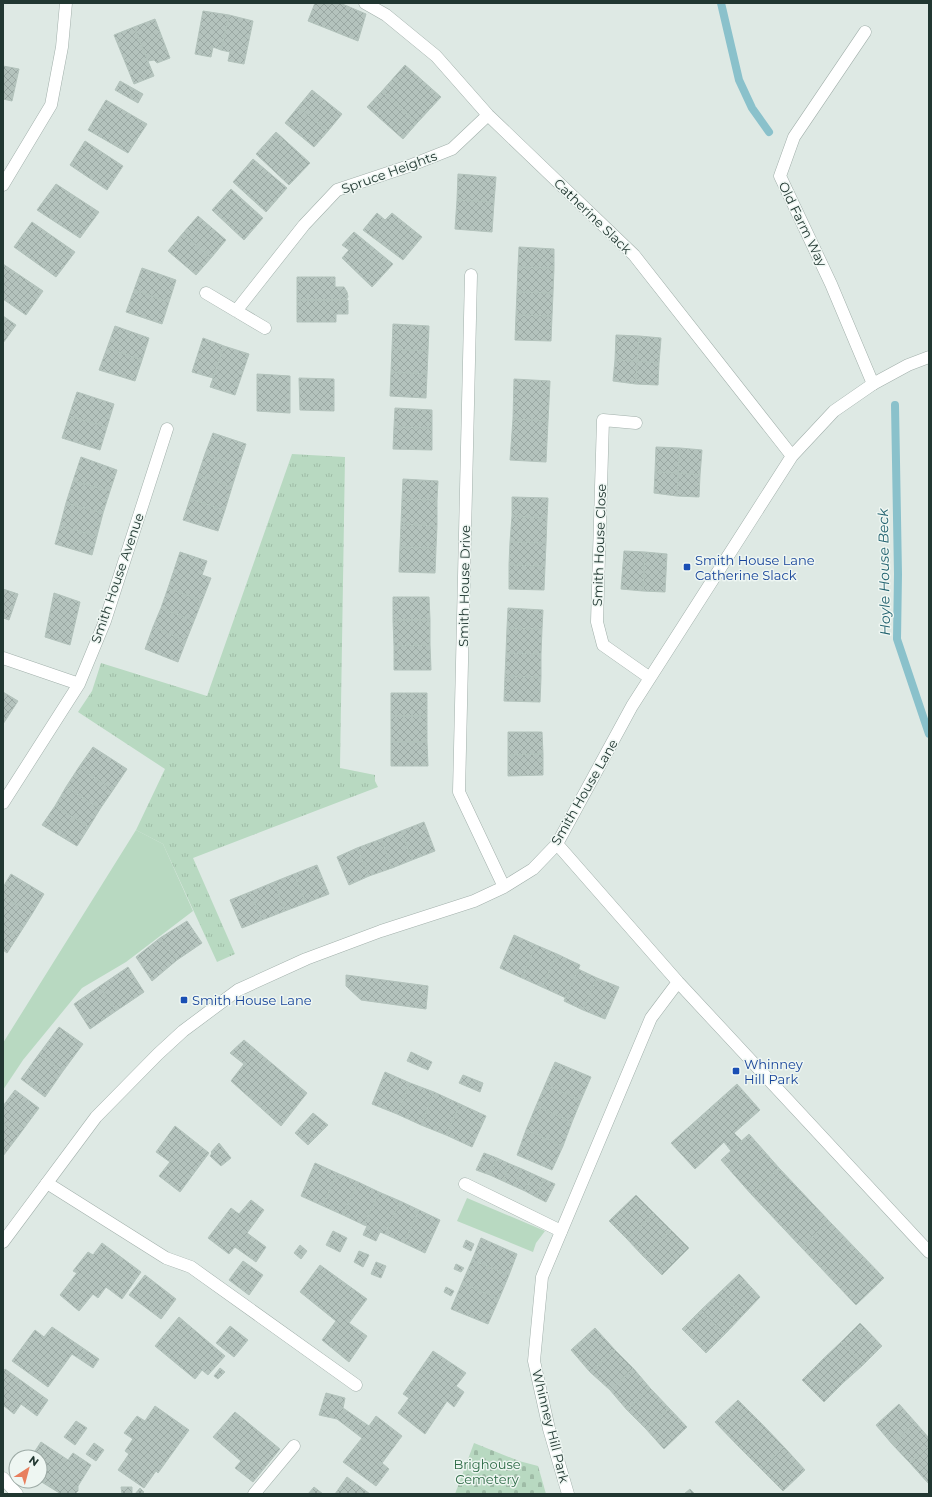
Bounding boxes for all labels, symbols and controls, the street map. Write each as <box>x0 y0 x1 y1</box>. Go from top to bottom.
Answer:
street label: Spruce Heights <box>339 147 439 197</box>
street label: Catherine Slack <box>551 175 635 257</box>
street label: Old Farm Way <box>775 179 831 270</box>
street label: Smith House Close <box>589 483 609 607</box>
water label: Hoyle House Beck <box>874 508 894 636</box>
street label: Smith House Avenue <box>87 511 147 645</box>
street label: Smith House Drive <box>455 525 473 647</box>
place label: Smith House Lane Catherine Slack <box>695 552 815 583</box>
marker: Smith House Lane Catherine Slack <box>682 562 692 572</box>
street label: Smith House Lane <box>547 736 621 848</box>
place label: Smith House Lane <box>192 992 312 1008</box>
marker: Smith House Lane <box>179 995 189 1005</box>
place label: Whinney Hill Park <box>744 1056 804 1087</box>
marker: Whinney Hill Park <box>731 1066 741 1076</box>
street label: Whinney Hill Park <box>529 1368 573 1485</box>
north arrow <box>8 1449 48 1489</box>
text: N <box>26 1453 42 1469</box>
park label: Brighouse Cemetery <box>453 1456 521 1487</box>

